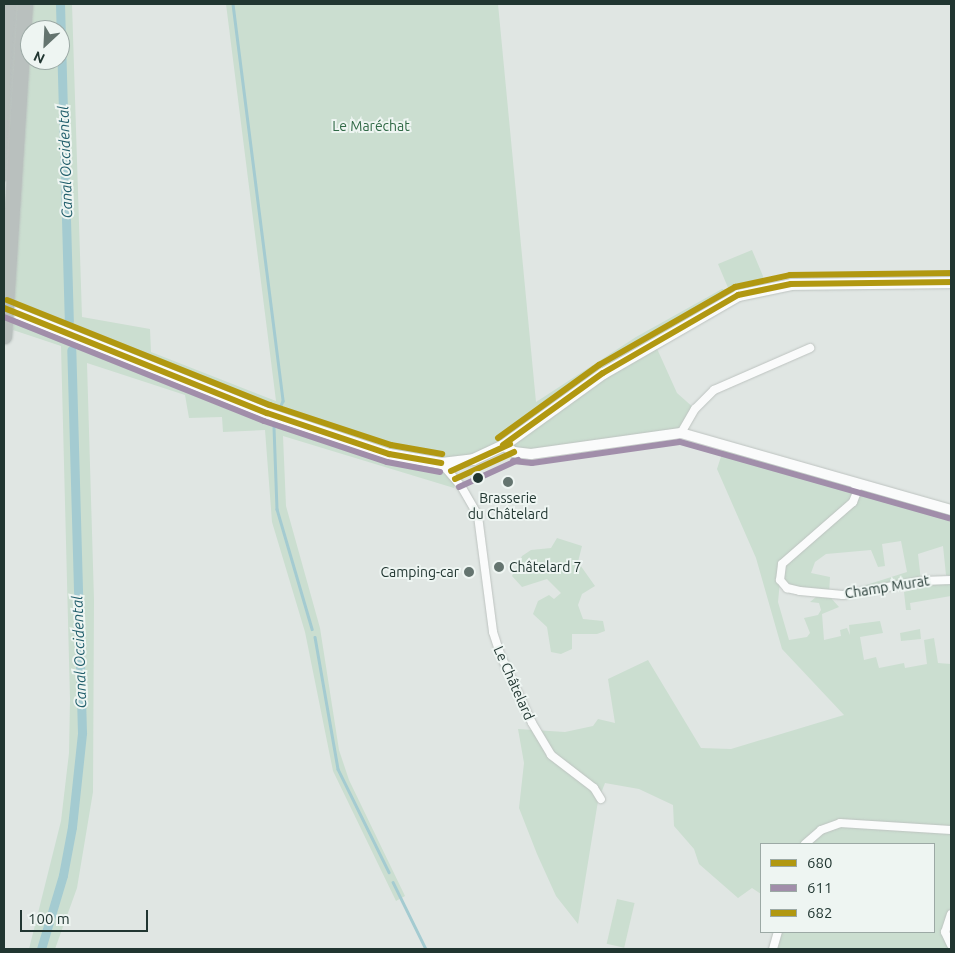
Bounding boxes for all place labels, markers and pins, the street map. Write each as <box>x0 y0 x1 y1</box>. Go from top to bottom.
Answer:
unlabelled marker <box>473 473 483 483</box>
marker: Brasserie du Châtelard <box>502 476 514 488</box>
place label: Brasserie du Châtelard <box>468 490 548 522</box>
place label: Châtelard 7 <box>509 559 581 575</box>
marker: Châtelard 7 <box>493 561 505 573</box>
place label: Camping-car <box>380 564 459 580</box>
marker: Camping-car <box>463 566 475 578</box>

